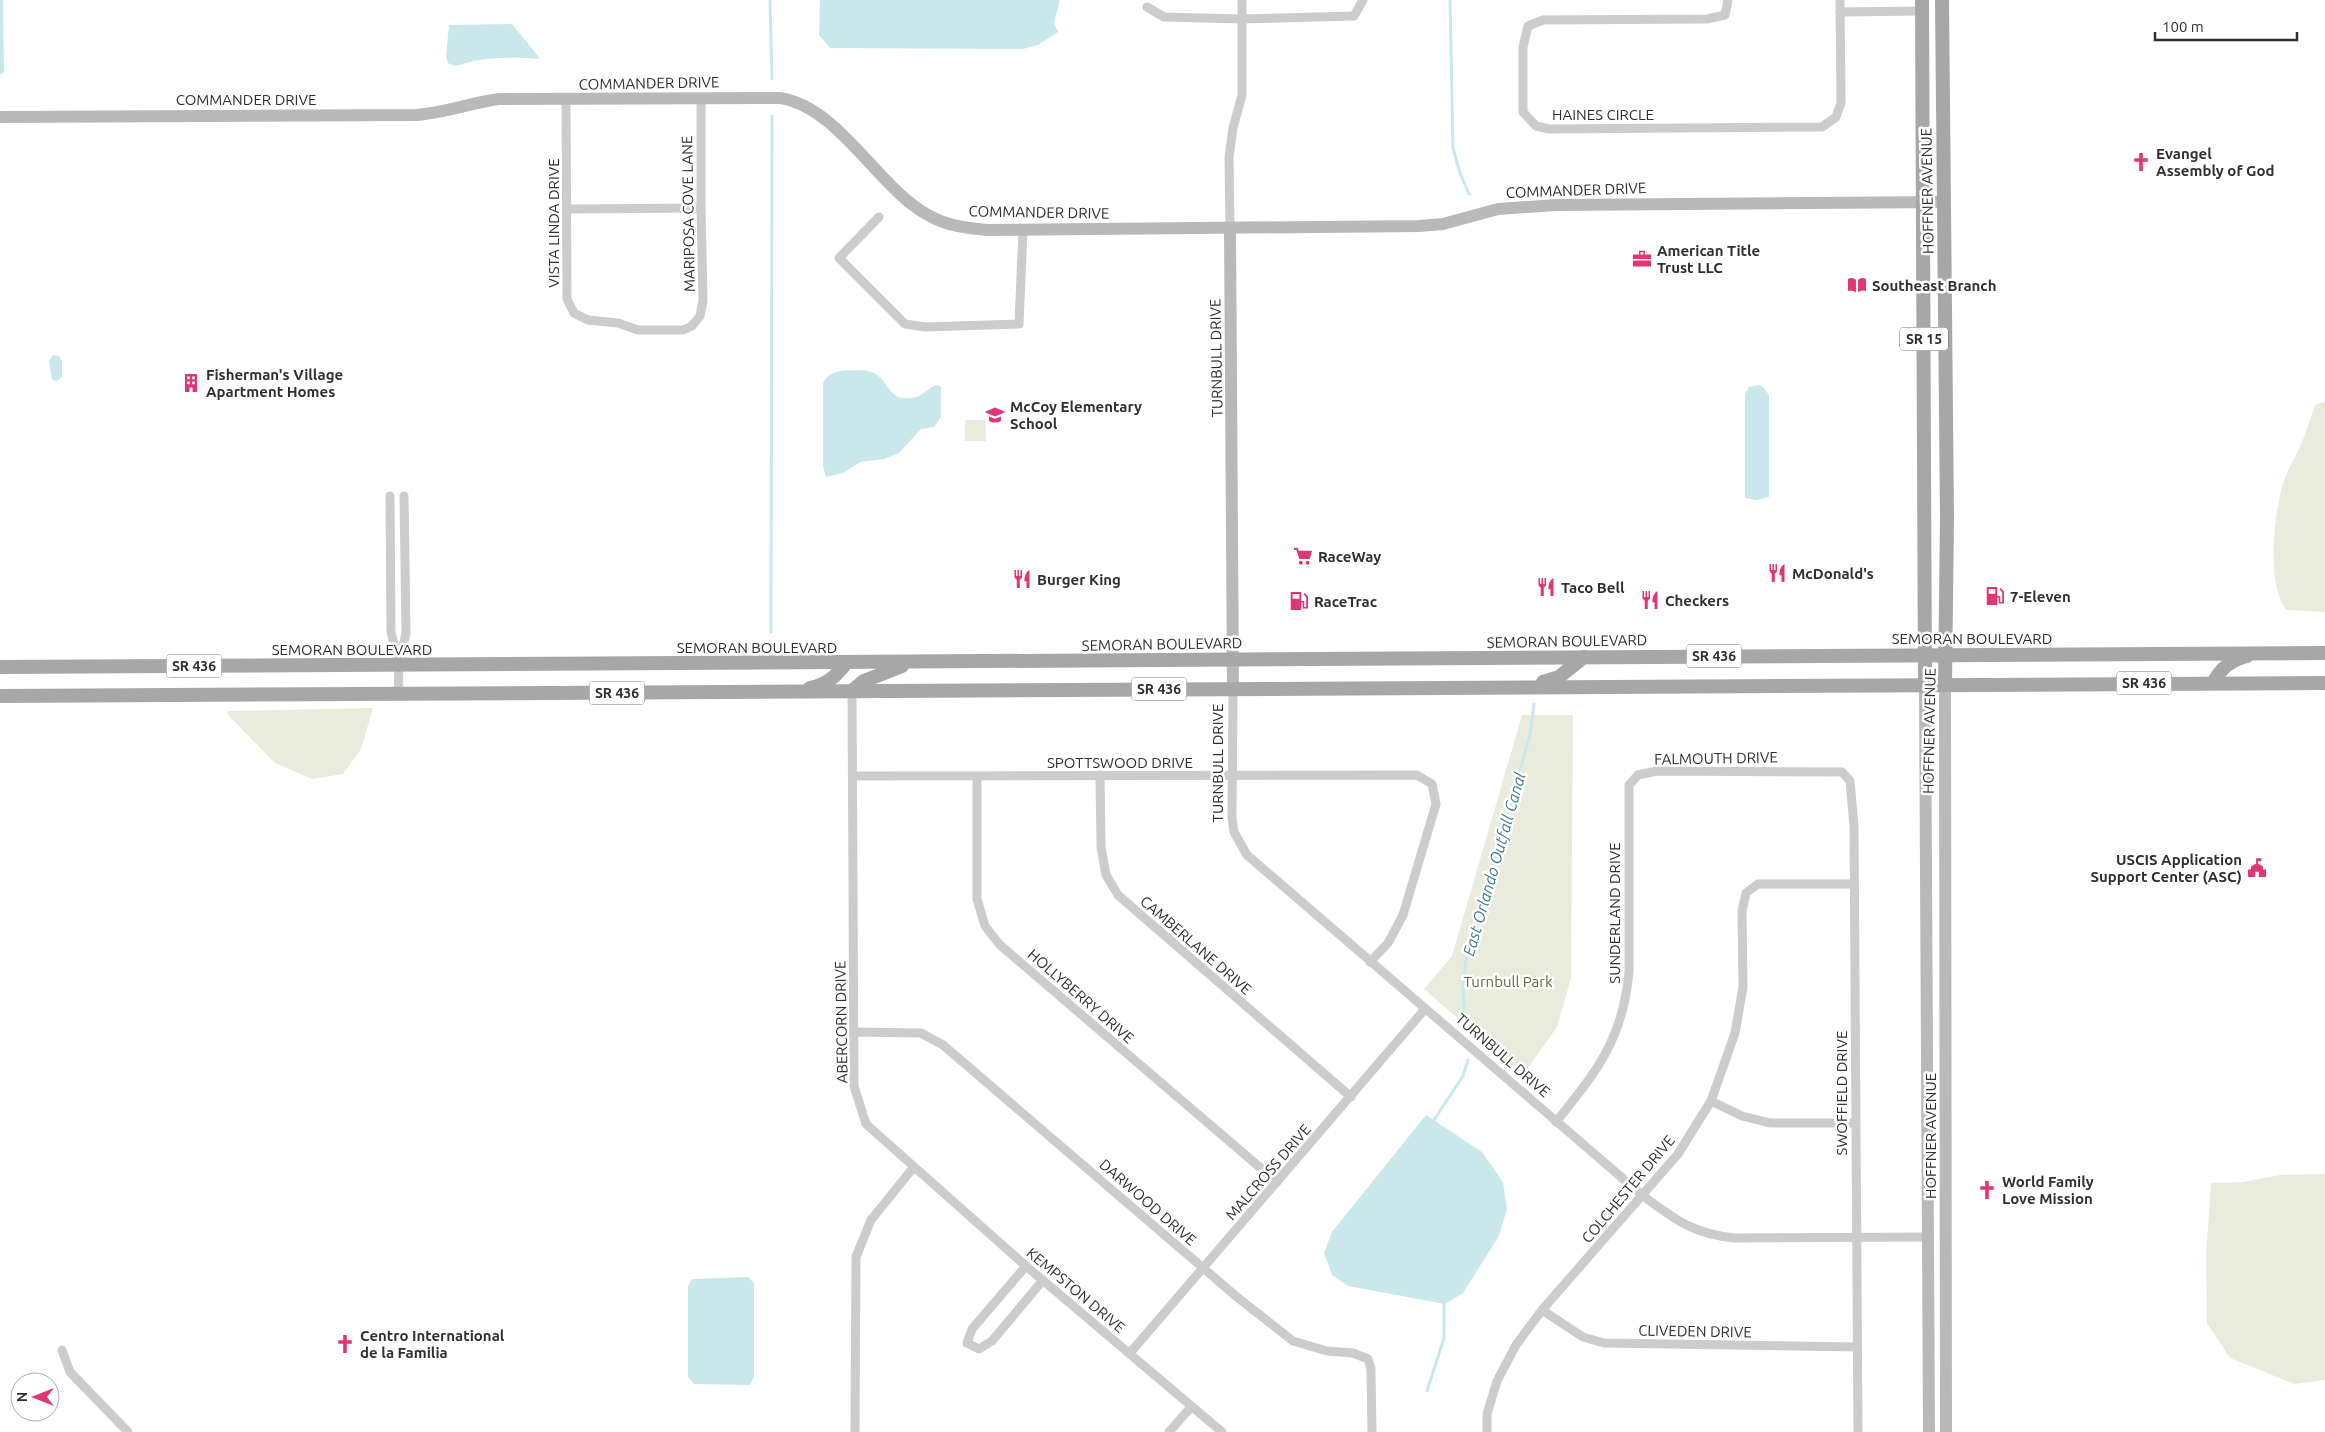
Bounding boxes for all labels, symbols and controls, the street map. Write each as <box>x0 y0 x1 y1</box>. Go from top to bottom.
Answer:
scale bar <box>2155 10 2298 42</box>
text: 100 m <box>2162 18 2204 35</box>
street label: COMMANDER DRIVE <box>578 73 720 93</box>
street label: COMMANDER DRIVE <box>176 91 316 108</box>
street label: HAINES CIRCLE <box>1552 106 1654 123</box>
street label: HOFFNER AVENUE <box>1917 128 1937 254</box>
street label: MARIPOSA COVE LANE <box>678 136 698 292</box>
place label: Evangel Assembly of God <box>2156 145 2275 179</box>
church icon: Evangel Assembly of God <box>2130 151 2152 173</box>
street label: VISTA LINDA DRIVE <box>545 158 562 288</box>
street label: COMMANDER DRIVE <box>1505 179 1647 201</box>
street label: COMMANDER DRIVE <box>968 202 1110 222</box>
place label: American Title Trust LLC <box>1657 242 1760 276</box>
office icon: American Title Trust LLC <box>1631 248 1653 270</box>
library icon: Southeast Branch <box>1846 274 1868 296</box>
place label: Southeast Branch <box>1872 277 1997 294</box>
street label: TURNBULL DRIVE <box>1206 298 1226 418</box>
road number: SR 15 <box>1900 328 1948 350</box>
place label: Fisherman's Village Apartment Homes <box>206 366 343 400</box>
building icon: Fisherman's Village Apartment Homes <box>180 372 202 394</box>
place label: McCoy Elementary School <box>1010 398 1142 432</box>
school or university icon: McCoy Elementary School <box>984 404 1006 426</box>
supermarket icon: RaceWay <box>1292 545 1314 567</box>
place label: RaceWay <box>1318 548 1381 565</box>
restaurant icon: McDonald's <box>1766 562 1788 584</box>
place label: McDonald's <box>1792 565 1874 582</box>
restaurant icon: Burger King <box>1011 568 1033 590</box>
place label: Burger King <box>1037 571 1121 588</box>
restaurant icon: Taco Bell <box>1535 576 1557 598</box>
place label: Taco Bell <box>1561 579 1625 596</box>
fuel station icon: 7-Eleven <box>1984 585 2006 607</box>
place label: 7-Eleven <box>2010 588 2071 605</box>
restaurant icon: Checkers <box>1639 589 1661 611</box>
fuel station icon: RaceTrac <box>1288 590 1310 612</box>
place label: Checkers <box>1665 592 1729 609</box>
place label: RaceTrac <box>1314 593 1377 610</box>
street label: SEMORAN BOULEVARD <box>1892 630 2052 647</box>
street label: SEMORAN BOULEVARD <box>1487 631 1647 651</box>
street label: SEMORAN BOULEVARD <box>1082 634 1242 654</box>
street label: SEMORAN BOULEVARD <box>677 639 837 656</box>
street label: SEMORAN BOULEVARD <box>272 641 432 658</box>
road number: SR 436 <box>1686 644 1742 668</box>
road number: SR 436 <box>166 654 222 678</box>
street label: HOFFNER AVENUE <box>1919 668 1939 794</box>
road number: SR 436 <box>2116 671 2172 694</box>
road number: SR 436 <box>1132 678 1186 701</box>
road number: SR 436 <box>590 681 644 704</box>
street label: TURNBULL DRIVE <box>1209 704 1226 822</box>
street label: FALMOUTH DRIVE <box>1654 748 1778 768</box>
street label: SPOTTSWOOD DRIVE <box>1047 754 1193 771</box>
water label: East Orlando Outfall Canal <box>1459 770 1529 958</box>
street label: SUNDERLAND DRIVE <box>1606 842 1623 984</box>
place label: USCIS Application Support Center (ASC) <box>2091 851 2242 885</box>
public building icon: USCIS Application Support Center (ASC) <box>2246 857 2268 879</box>
street label: CAMBERLANE DRIVE <box>1137 892 1255 998</box>
street label: HOLLYBERRY DRIVE <box>1025 945 1137 1047</box>
street label: ABERCORN DRIVE <box>831 960 851 1084</box>
park label: Turnbull Park <box>1463 973 1553 990</box>
street label: TURNBULL DRIVE <box>1453 1010 1553 1100</box>
street label: SWOFFIELD DRIVE <box>1833 1031 1850 1155</box>
street label: HOFFNER AVENUE <box>1922 1073 1939 1199</box>
street label: MALCROSS DRIVE <box>1222 1121 1314 1223</box>
street label: COLCHESTER DRIVE <box>1578 1132 1678 1246</box>
street label: DARWOOD DRIVE <box>1096 1155 1200 1249</box>
place label: World Family Love Mission <box>2002 1173 2094 1207</box>
church icon: World Family Love Mission <box>1976 1179 1998 1201</box>
street label: KEMPSTON DRIVE <box>1023 1244 1129 1336</box>
street label: CLIVEDEN DRIVE <box>1638 1322 1752 1340</box>
place label: Centro International de la Familia <box>360 1327 505 1361</box>
church icon: Centro International de la Familia <box>334 1333 356 1355</box>
north arrow <box>10 1372 60 1422</box>
text: N <box>14 1392 30 1402</box>

